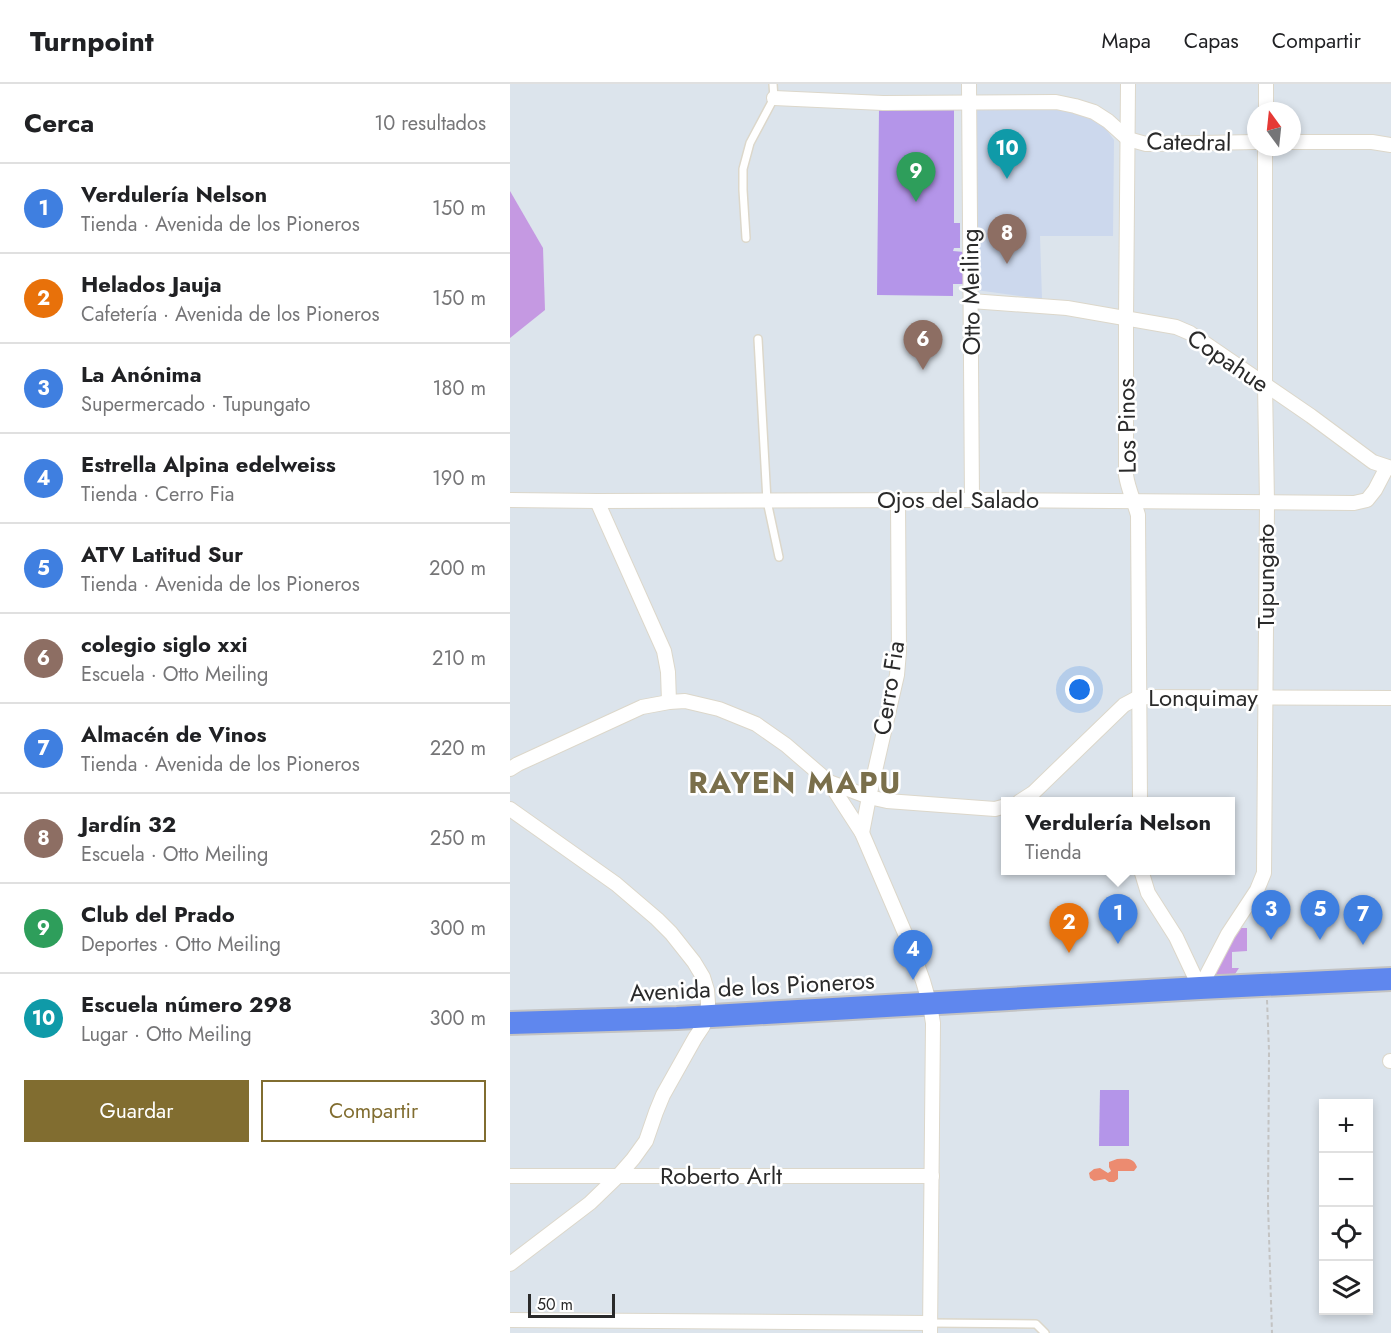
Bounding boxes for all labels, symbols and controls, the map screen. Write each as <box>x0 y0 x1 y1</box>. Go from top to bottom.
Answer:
text: Turnpoint <box>30 21 154 62</box>
text: Mapa <box>1102 26 1151 56</box>
text: Capas <box>1184 26 1239 56</box>
text: Compartir <box>1272 26 1361 56</box>
north arrow <box>1247 102 1301 156</box>
text: Cerca <box>24 104 94 142</box>
text: 10 resultados <box>374 109 486 138</box>
street label: Catedral <box>1146 123 1232 160</box>
pin: 10 <box>988 130 1026 179</box>
pin: 9 <box>896 152 936 202</box>
text: Verdulería Nelson <box>81 178 267 210</box>
text: 1 <box>38 194 49 223</box>
text: 150 m <box>432 194 486 223</box>
text: Tienda · Avenida de los Pioneros <box>81 210 360 239</box>
pin: 8 <box>988 214 1026 264</box>
street label: Otto Meiling <box>952 228 989 356</box>
text: Helados Jauja <box>81 268 222 300</box>
text: 2 <box>37 284 50 313</box>
text: 150 m <box>432 284 486 313</box>
text: Cafetería · Avenida de los Pioneros <box>81 300 380 329</box>
pin: 6 <box>904 320 942 370</box>
street label: Copahue <box>1180 320 1276 401</box>
text: La Anónima <box>81 358 202 390</box>
text: 3 <box>37 374 50 403</box>
text: 180 m <box>432 374 486 403</box>
street label: Los Pinos <box>1108 378 1145 474</box>
text: Supermercado · Tupungato <box>81 390 310 419</box>
text: Estrella Alpina edelweiss <box>81 448 336 480</box>
text: 4 <box>37 464 50 493</box>
text: 190 m <box>432 464 486 493</box>
text: Tienda · Cerro Fia <box>81 480 234 509</box>
street label: Ojos del Salado <box>877 482 1039 517</box>
street label: Tupungato <box>1248 524 1283 628</box>
text: ATV Latitud Sur <box>81 538 243 570</box>
text: 5 <box>37 554 50 583</box>
text: 200 m <box>429 554 486 583</box>
text: Tienda · Avenida de los Pioneros <box>81 570 360 599</box>
text: colegio siglo xxi <box>81 628 248 660</box>
street label: Cerro Fia <box>864 638 913 738</box>
text: 6 <box>37 644 50 673</box>
text: 210 m <box>432 644 486 673</box>
text: Escuela · Otto Meiling <box>81 660 268 689</box>
your location <box>1065 675 1094 704</box>
street label: Lonquimay <box>1148 680 1258 715</box>
text: Almacén de Vinos <box>81 718 266 750</box>
text: 7 <box>37 734 50 763</box>
text: 220 m <box>430 734 486 763</box>
text: Tienda · Avenida de los Pioneros <box>81 750 360 779</box>
district label: RAYEN MAPU <box>688 761 902 804</box>
popup <box>1001 797 1235 875</box>
text: Verdulería Nelson <box>1025 806 1211 838</box>
text: Jardín 32 <box>81 808 176 840</box>
text: 8 <box>37 824 50 853</box>
text: 250 m <box>430 824 486 853</box>
text: Tienda <box>1025 838 1081 867</box>
text: Escuela · Otto Meiling <box>81 840 268 869</box>
pin: 3 <box>1252 890 1290 940</box>
pin: 5 <box>1300 890 1340 940</box>
pin: 1 <box>1098 894 1138 944</box>
pin: 7 <box>1344 896 1382 945</box>
text: Club del Prado <box>81 898 235 930</box>
pin: 2 <box>1050 904 1088 953</box>
text: 9 <box>37 914 50 943</box>
text: 300 m <box>429 914 486 943</box>
text: Deportes · Otto Meiling <box>81 930 281 959</box>
pin: 4 <box>894 930 932 980</box>
street label: Avenida de los Pioneros <box>629 963 875 1010</box>
text: Escuela número 298 <box>81 988 292 1020</box>
text: 10 <box>32 1004 55 1033</box>
text: 300 m <box>429 1004 486 1033</box>
text: Lugar · Otto Meiling <box>81 1020 252 1049</box>
button: Guardar <box>24 1080 249 1142</box>
button: Compartir <box>261 1080 486 1142</box>
map controls <box>1319 1099 1373 1315</box>
button: + <box>1319 1099 1373 1153</box>
button: − <box>1319 1153 1373 1207</box>
street label: Roberto Arlt <box>660 1158 782 1193</box>
button: locate <box>1319 1207 1373 1261</box>
button: layers <box>1319 1261 1373 1315</box>
scale bar <box>528 1291 615 1318</box>
text: 50 m <box>537 1293 573 1316</box>

